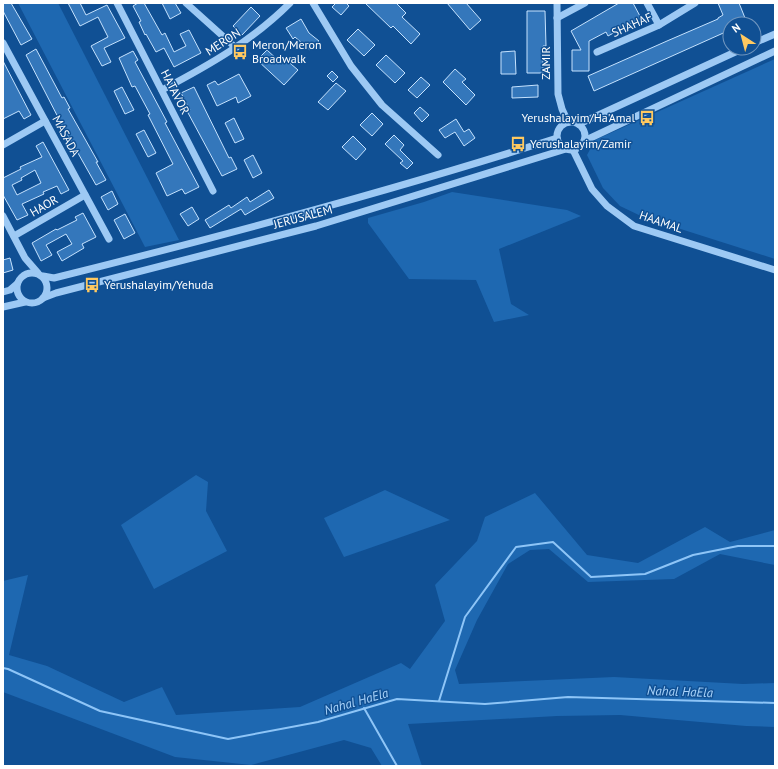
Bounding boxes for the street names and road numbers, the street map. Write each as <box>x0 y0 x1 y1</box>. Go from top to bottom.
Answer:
street label: SHAHAF <box>609 9 654 40</box>
street label: MERON <box>202 25 243 58</box>
street label: ZAMIR <box>538 46 553 80</box>
street label: HATAVOR <box>158 67 193 117</box>
street label: MASADA <box>49 113 84 159</box>
street label: HAOR <box>27 192 61 220</box>
street label: JERUSALEM <box>271 201 334 232</box>
street label: HAAMAL <box>638 207 685 236</box>

